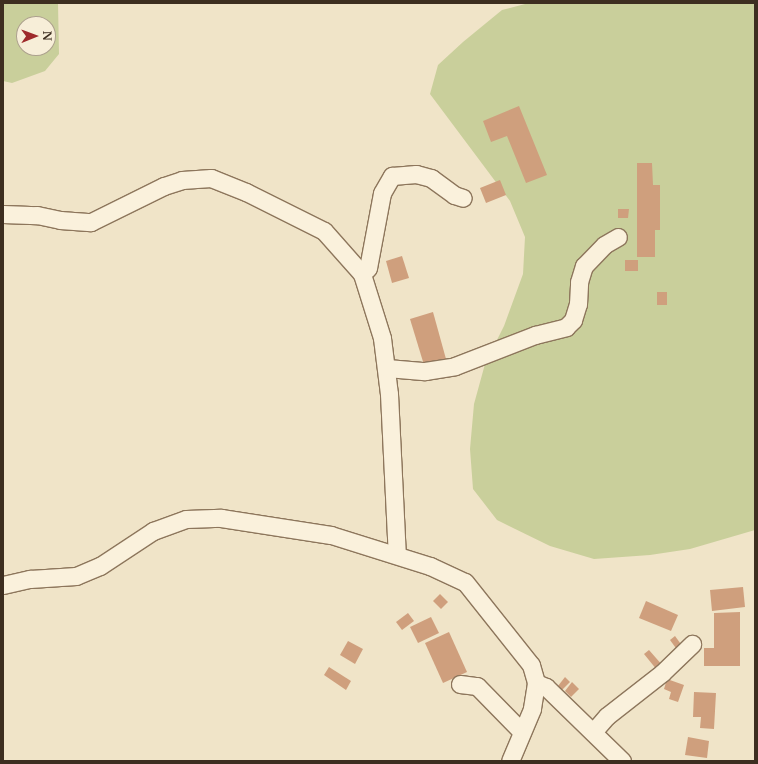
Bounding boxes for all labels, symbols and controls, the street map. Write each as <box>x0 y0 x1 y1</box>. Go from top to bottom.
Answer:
north arrow <box>16 16 56 56</box>
text: N <box>40 31 54 41</box>

